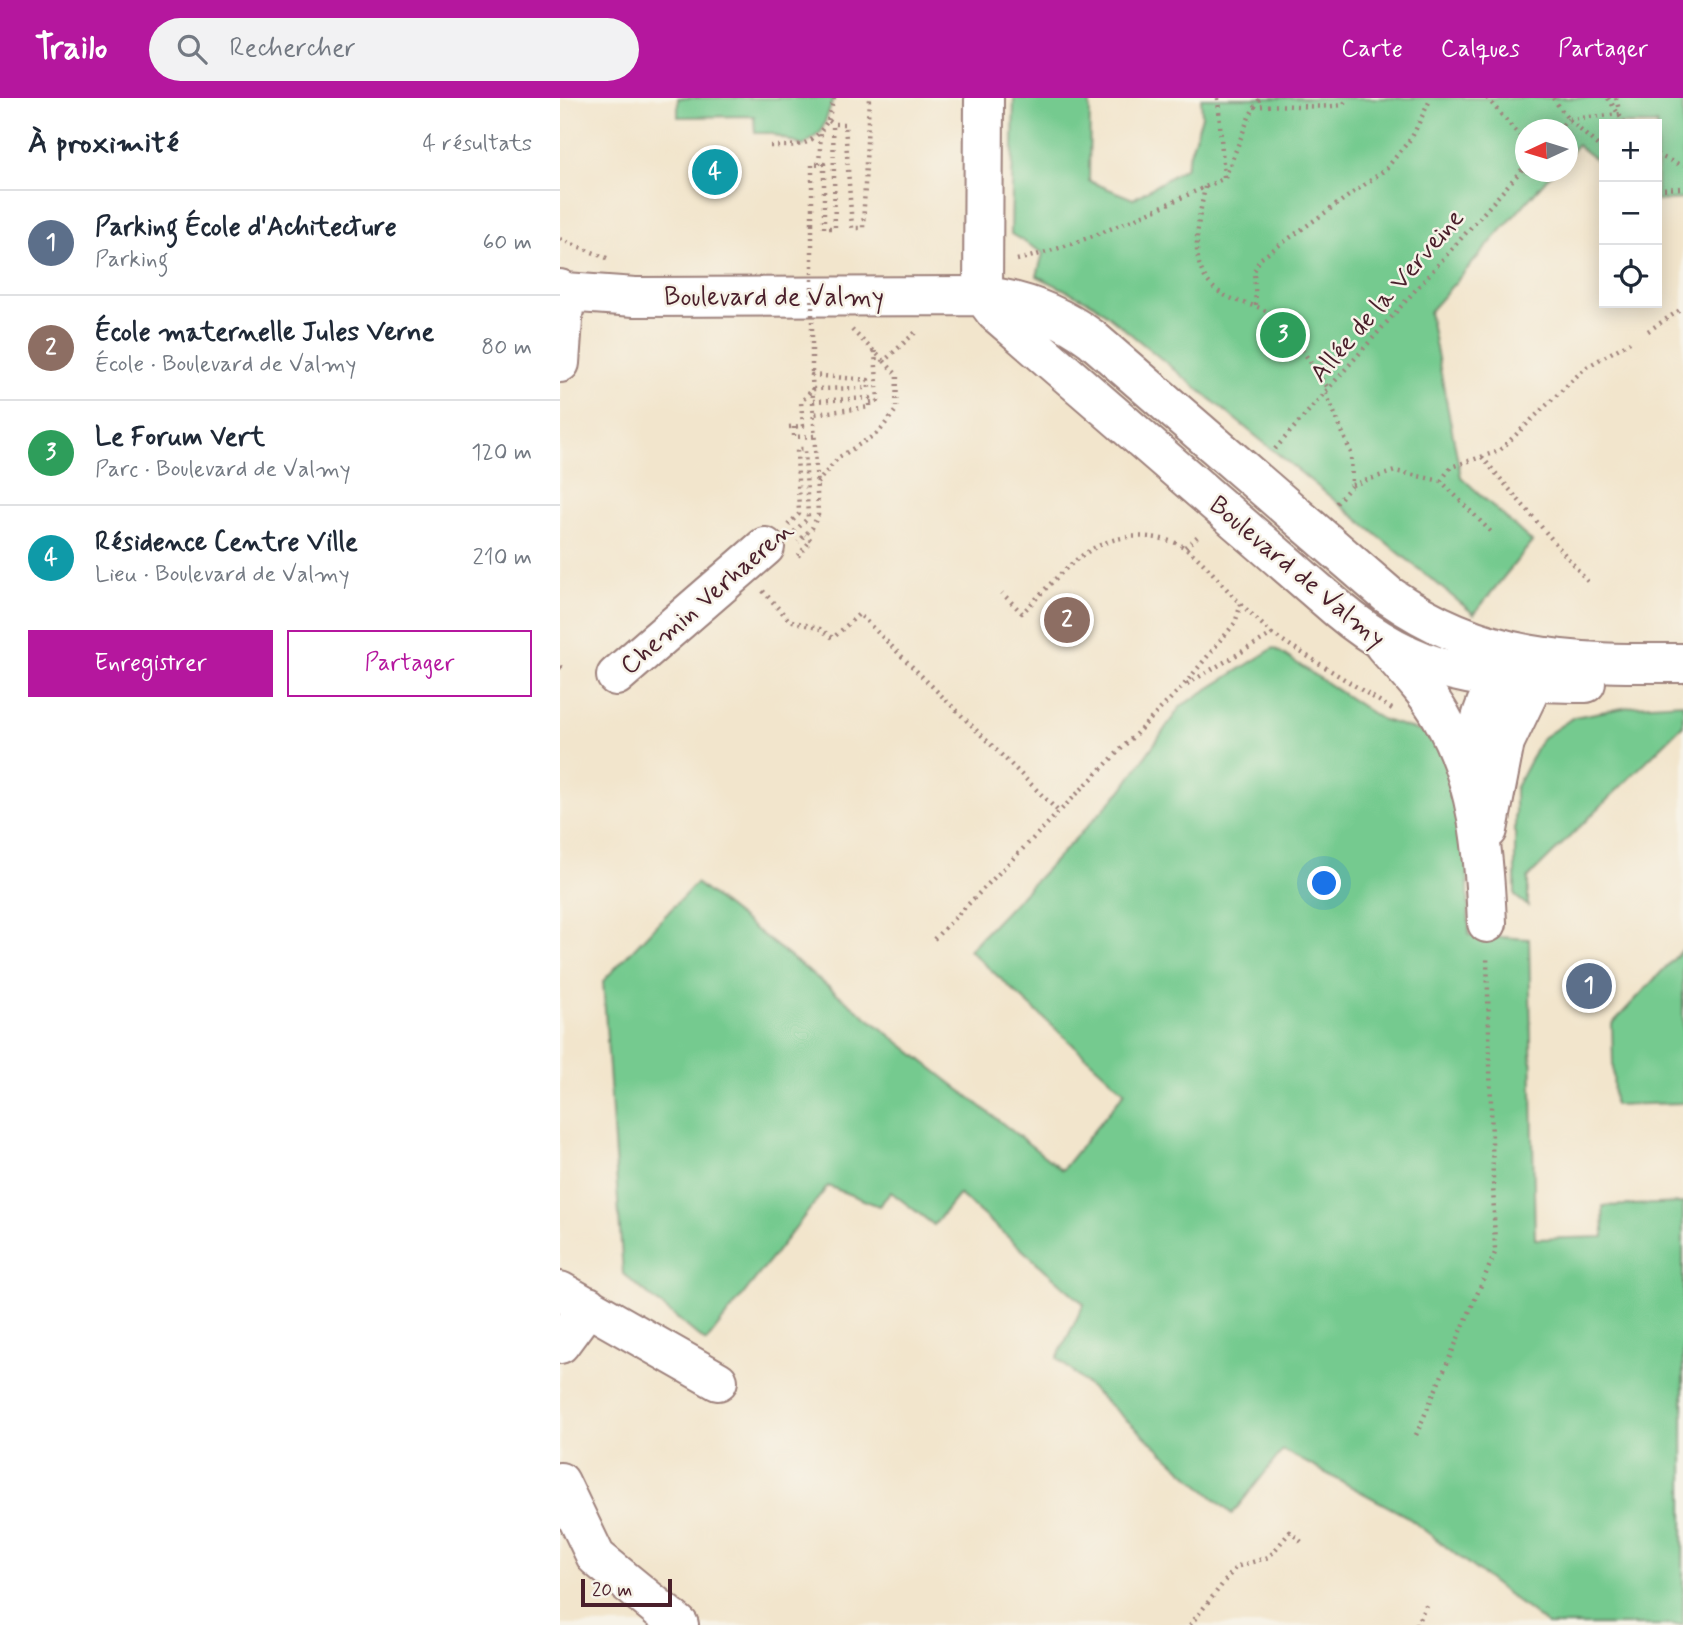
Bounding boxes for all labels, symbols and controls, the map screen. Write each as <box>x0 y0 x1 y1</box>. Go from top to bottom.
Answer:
search box <box>149 18 639 81</box>
text: Trailo <box>35 27 107 71</box>
icon: search <box>173 30 211 68</box>
text: Rechercher <box>229 32 356 66</box>
text: Carte <box>1341 34 1403 65</box>
text: Calques <box>1441 34 1520 65</box>
text: Partager <box>1558 34 1648 65</box>
north arrow <box>1515 119 1578 182</box>
map controls <box>1599 119 1662 308</box>
button: + <box>1599 119 1662 182</box>
text: À proximité <box>28 124 179 163</box>
text: 4 résultats <box>422 129 532 159</box>
pin: 4 <box>692 146 738 198</box>
button: − <box>1599 182 1662 245</box>
street label: Allée de la Verveine <box>1303 202 1472 390</box>
text: Parking École d'Achitecture <box>95 211 397 245</box>
text: 1 <box>46 228 56 258</box>
text: 60 m <box>483 228 532 258</box>
text: Parking <box>95 245 168 275</box>
button: locate <box>1599 245 1662 308</box>
street label: Boulevard de Valmy <box>664 281 884 315</box>
pin: 3 <box>1260 309 1306 361</box>
text: École maternelle Jules Verne <box>95 316 434 350</box>
text: 2 <box>45 333 57 363</box>
text: 80 m <box>481 333 532 363</box>
text: École · Boulevard de Valmy <box>95 350 357 380</box>
text: Le Forum Vert <box>95 421 265 455</box>
text: 3 <box>46 438 56 468</box>
text: 120 m <box>471 438 532 468</box>
text: Parc · Boulevard de Valmy <box>95 455 351 485</box>
street label: Boulevard de Valmy <box>1202 489 1392 656</box>
street label: Chemin Verhaeren <box>614 514 801 683</box>
text: Résidence Centre Ville <box>95 526 358 560</box>
text: 4 <box>44 543 58 573</box>
text: 210 m <box>472 543 532 573</box>
text: Lieu · Boulevard de Valmy <box>95 560 350 590</box>
pin: 2 <box>1044 594 1090 646</box>
button: Enregistrer <box>28 630 273 697</box>
button: Partager <box>287 630 532 697</box>
your location <box>1307 866 1341 900</box>
pin: 1 <box>1566 960 1612 1012</box>
scale bar <box>581 1576 672 1608</box>
text: 20 m <box>592 1578 632 1603</box>

